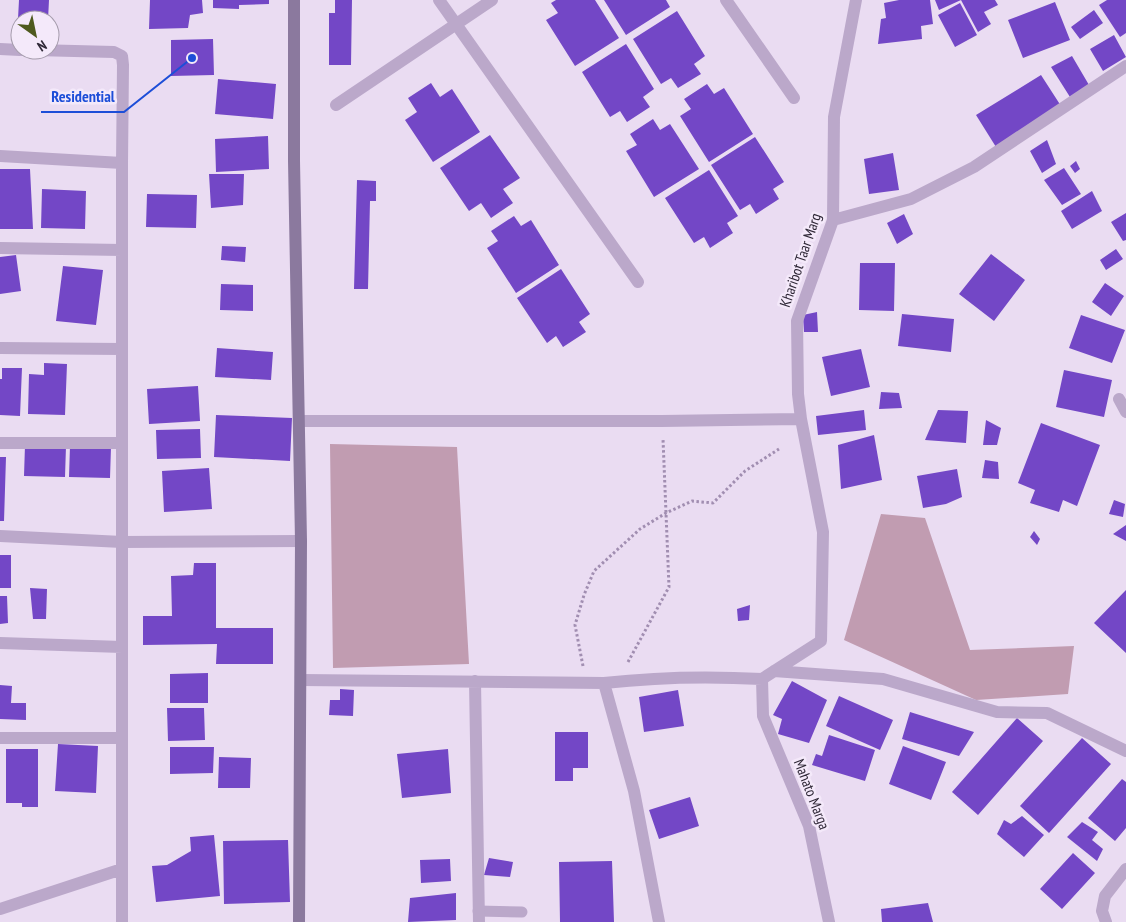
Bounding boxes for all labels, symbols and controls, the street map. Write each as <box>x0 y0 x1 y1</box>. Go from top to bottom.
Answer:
north arrow <box>10 10 60 60</box>
text: N <box>34 36 50 56</box>
callout: Residential <box>41 81 124 112</box>
text: Residential <box>51 86 115 106</box>
street label: Kharibot Taar Marg <box>775 211 825 309</box>
street label: Mahato Marga <box>790 756 834 832</box>

